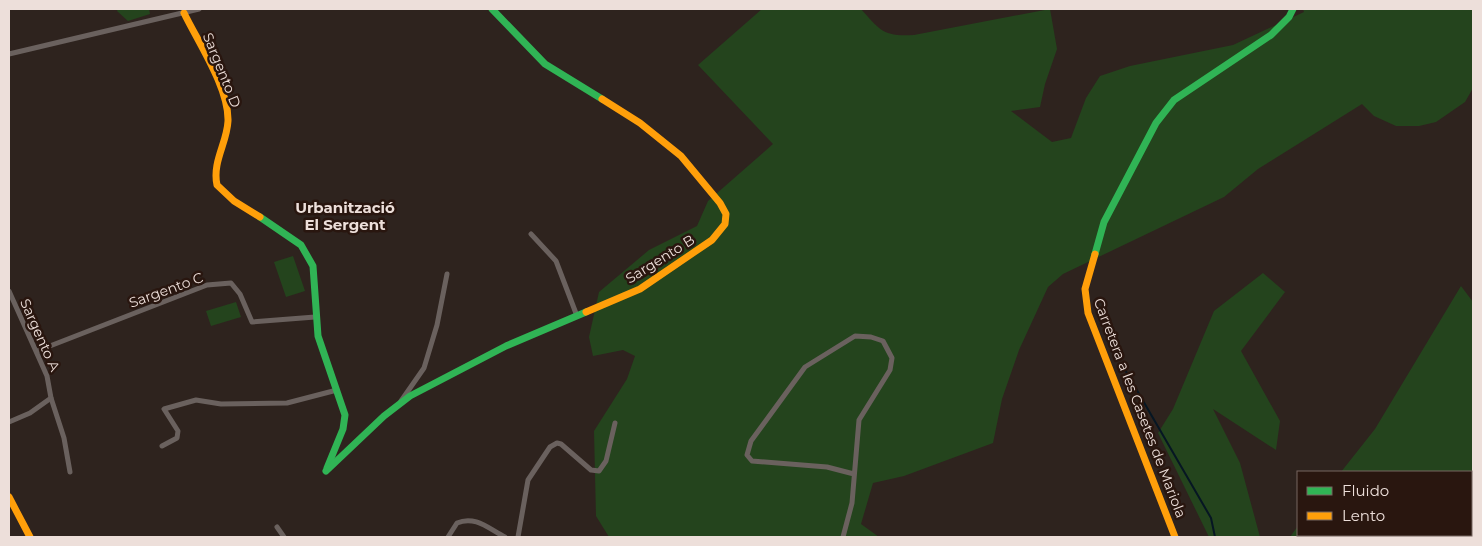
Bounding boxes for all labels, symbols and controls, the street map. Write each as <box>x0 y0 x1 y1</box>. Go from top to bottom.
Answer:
street label: Sargento D <box>199 30 245 110</box>
district label: Urbanització El Sergent <box>295 198 395 234</box>
street label: Sargento B <box>622 231 698 287</box>
street label: Sargento C <box>126 268 206 312</box>
street label: Sargento A <box>16 296 64 375</box>
street label: Carretera a les Casetes de Mariola <box>1090 296 1190 520</box>
legend <box>1297 471 1472 536</box>
text: Fluido <box>1342 481 1389 500</box>
text: Lento <box>1342 506 1385 525</box>

